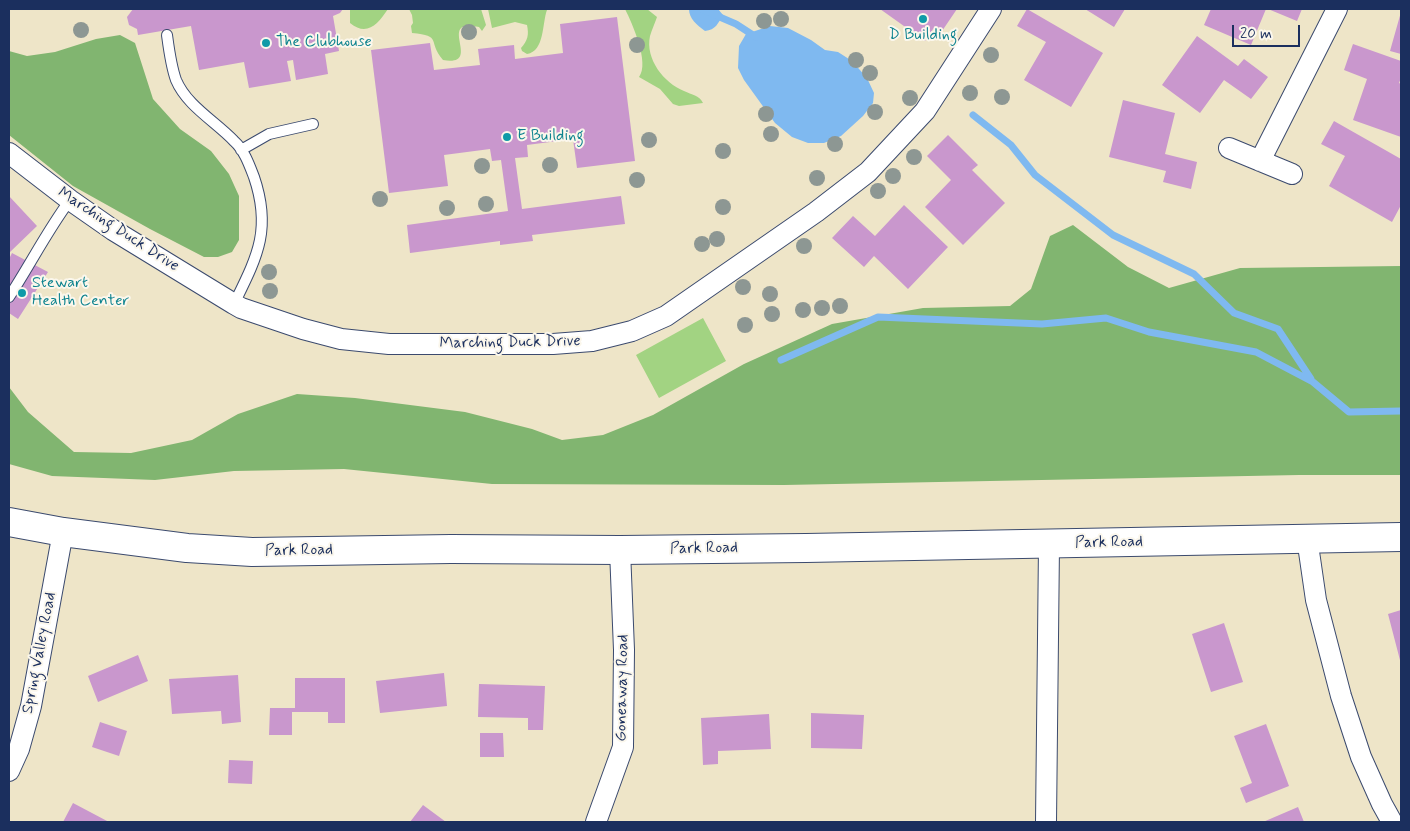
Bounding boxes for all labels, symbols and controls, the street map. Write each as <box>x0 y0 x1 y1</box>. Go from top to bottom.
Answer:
marker: D Building <box>917 13 929 25</box>
scale bar <box>1235 15 1302 47</box>
text: 20 m <box>1240 24 1272 44</box>
place label: D Building <box>889 26 957 46</box>
place label: The Clubhouse <box>276 33 372 53</box>
marker: The Clubhouse <box>260 37 272 49</box>
place label: E Building <box>517 127 584 147</box>
marker: E Building <box>501 131 513 143</box>
street label: Marching Duck Drive <box>54 184 182 276</box>
place label: Stewart Health Center <box>32 274 129 312</box>
marker: Stewart Health Center <box>16 287 28 299</box>
street label: Marching Duck Drive <box>439 332 581 354</box>
street label: Park Road <box>1075 533 1143 553</box>
street label: Park Road <box>670 539 738 559</box>
street label: Park Road <box>265 541 333 561</box>
street label: Spring Valley Road <box>19 591 61 715</box>
street label: Goneaway Road <box>612 634 634 742</box>

